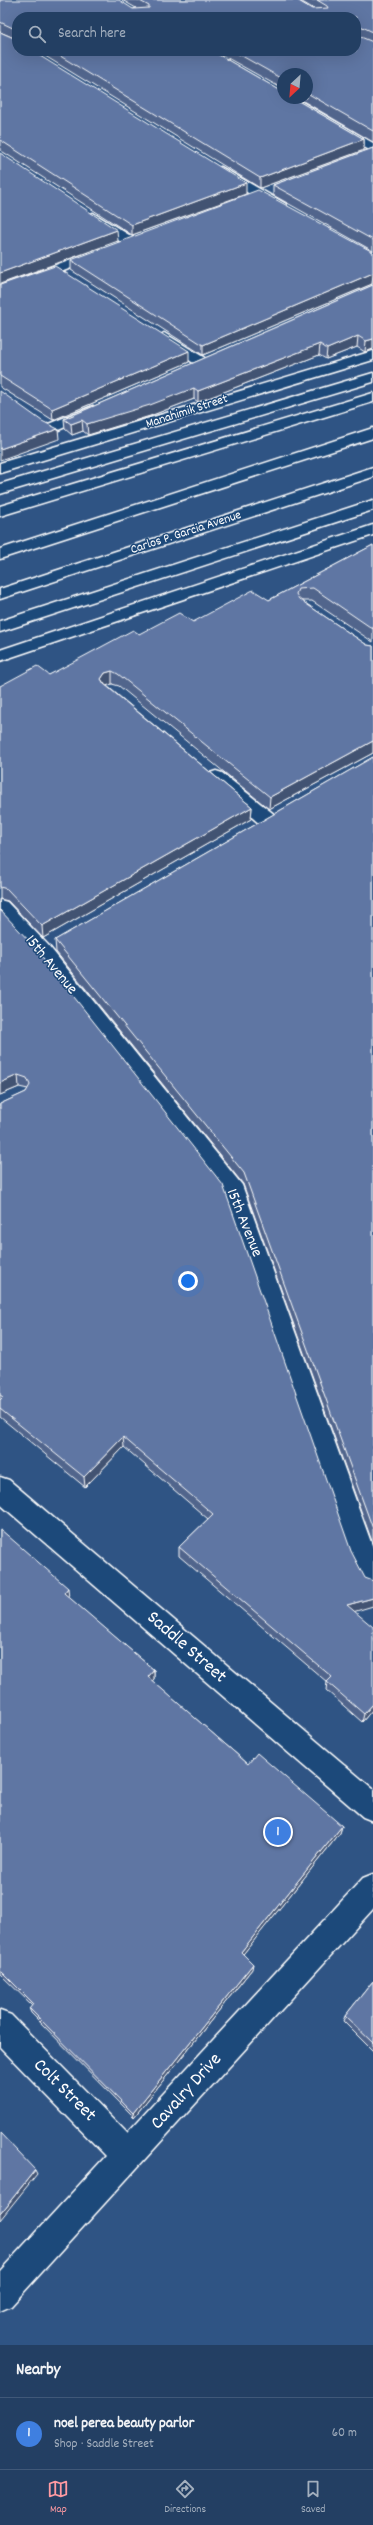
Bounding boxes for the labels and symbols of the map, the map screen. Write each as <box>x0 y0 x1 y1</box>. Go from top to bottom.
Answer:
north arrow <box>277 68 313 104</box>
street label: Manahimik Street <box>143 390 231 434</box>
street label: Carlos P. Garcia Avenue <box>128 506 244 560</box>
street label: 15th Avenue <box>19 930 83 1000</box>
street label: 15th Avenue <box>220 1186 268 1260</box>
your location <box>178 1271 198 1291</box>
street label: Saddle Street <box>140 1605 232 1691</box>
pin: 1 <box>265 1817 291 1847</box>
street label: Cavalry Drive <box>145 2048 229 2136</box>
street label: Colt Street <box>26 2053 102 2129</box>

